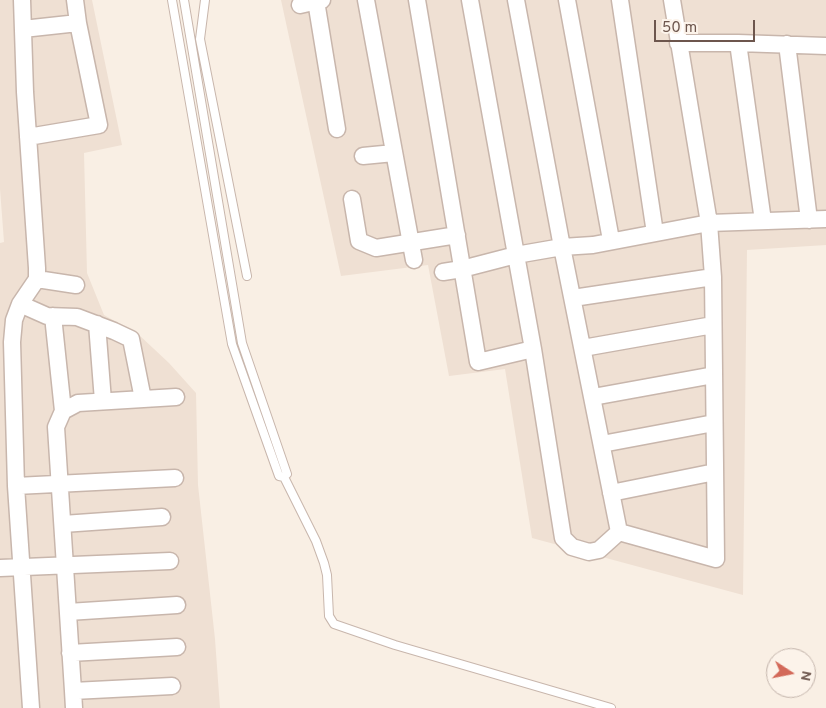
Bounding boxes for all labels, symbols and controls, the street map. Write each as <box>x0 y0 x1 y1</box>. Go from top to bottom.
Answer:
scale bar <box>656 10 757 42</box>
text: 50 m <box>662 19 697 38</box>
north arrow <box>766 648 816 698</box>
text: N <box>796 669 815 682</box>

